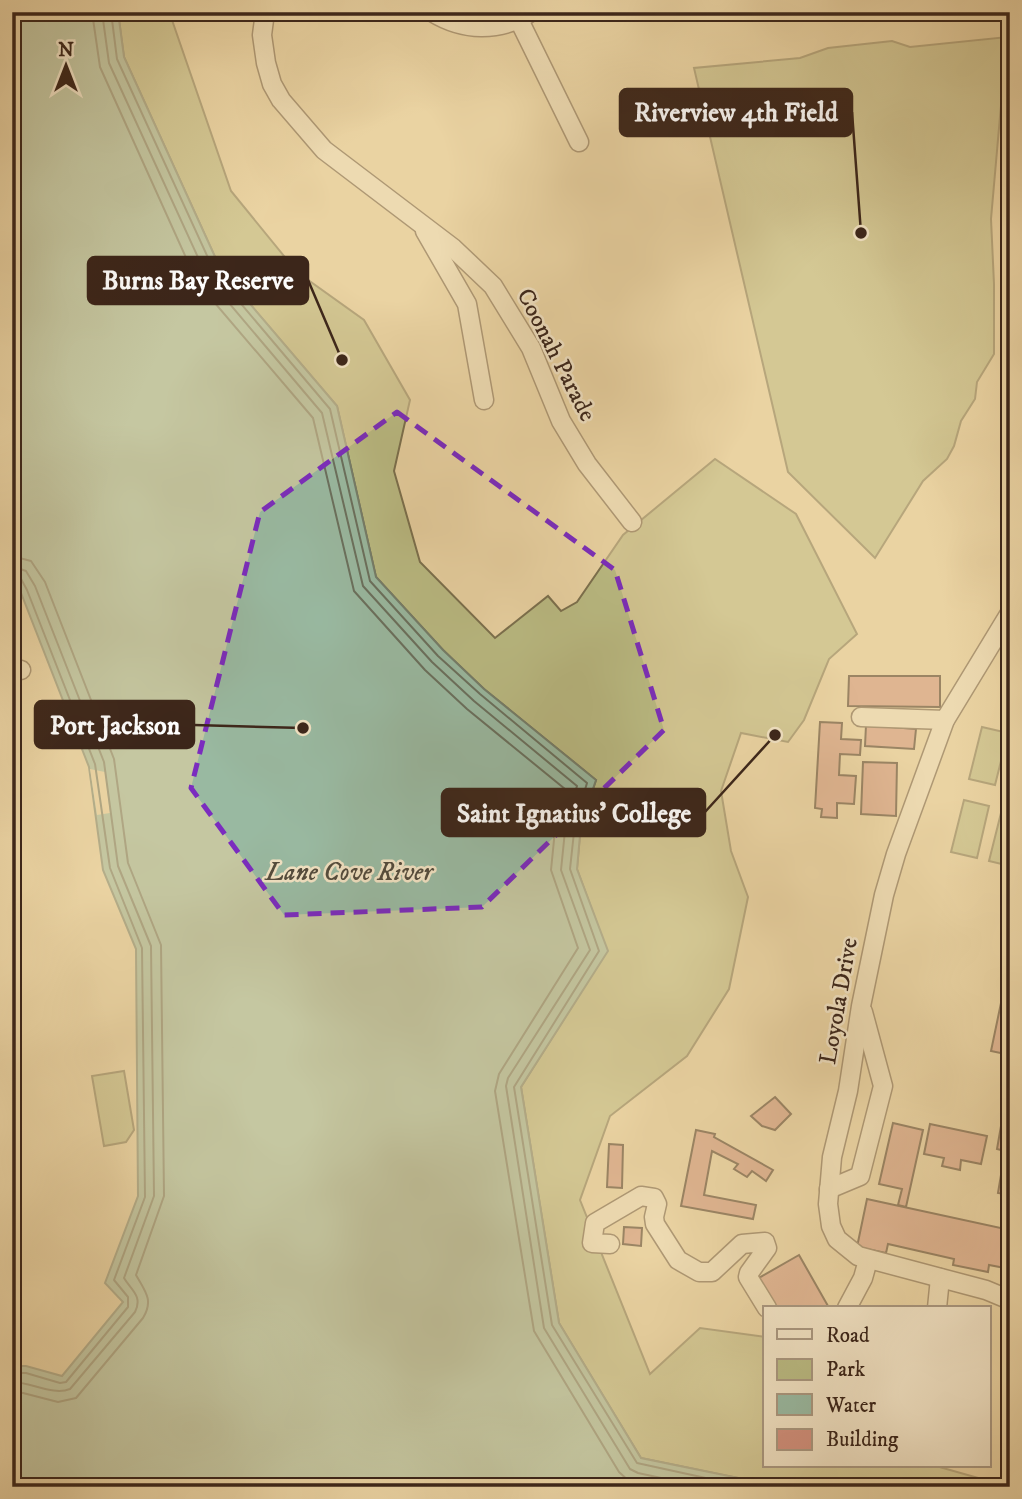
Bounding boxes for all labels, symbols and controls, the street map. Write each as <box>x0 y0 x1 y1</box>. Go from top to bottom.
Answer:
north arrow <box>32 32 102 102</box>
text: N <box>58 39 74 62</box>
callout: Riverview 4th Field <box>620 89 852 136</box>
text: Riverview 4th Field <box>634 97 839 130</box>
callout: Burns Bay Reserve <box>88 257 308 304</box>
text: Burns Bay Reserve <box>102 265 294 298</box>
street label: Coonah Parade <box>510 284 602 426</box>
callout: Port Jackson <box>35 701 194 748</box>
text: Port Jackson <box>50 710 181 743</box>
callout: Saint Ignatius' College <box>442 789 705 836</box>
text: Saint Ignatius' College <box>457 798 692 831</box>
water label: Lane Cove River <box>264 856 434 889</box>
street label: Loyola Drive <box>813 935 865 1067</box>
legend <box>763 1306 990 1468</box>
text: Road <box>826 1323 870 1349</box>
text: Park <box>826 1357 866 1383</box>
text: Water <box>825 1393 876 1419</box>
text: Building <box>826 1427 899 1453</box>

